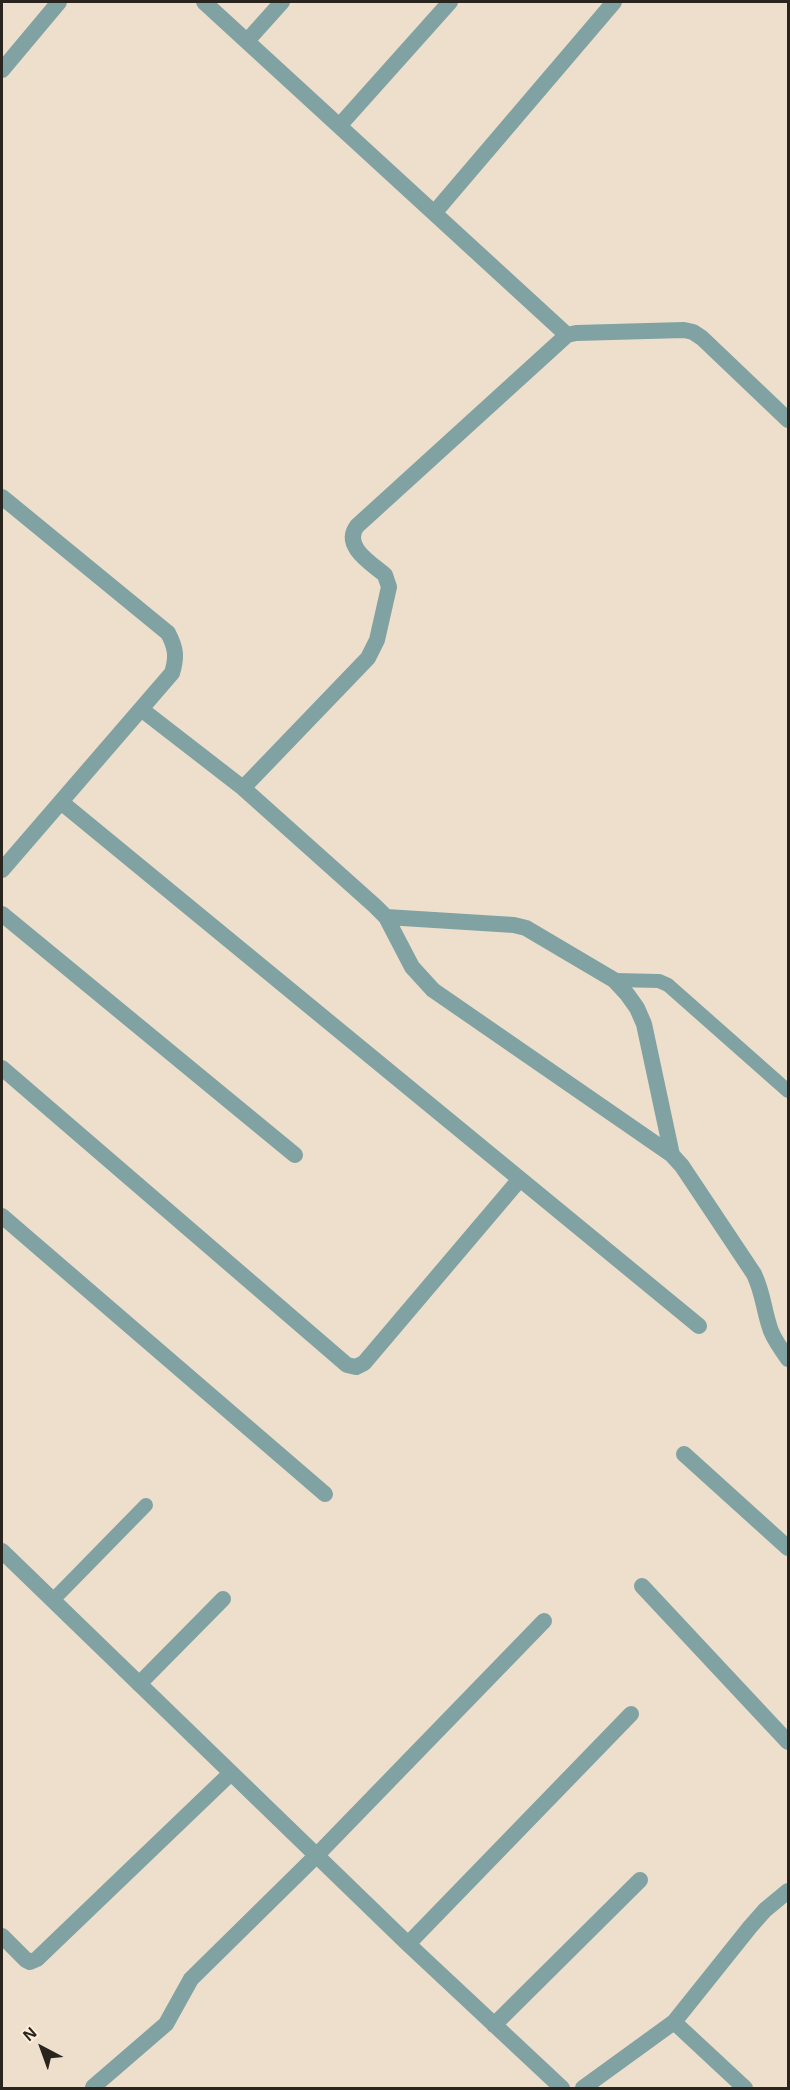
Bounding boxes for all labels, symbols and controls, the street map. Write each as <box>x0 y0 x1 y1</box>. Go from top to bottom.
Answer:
north arrow <box>12 2018 72 2078</box>
text: N <box>20 2024 40 2044</box>

